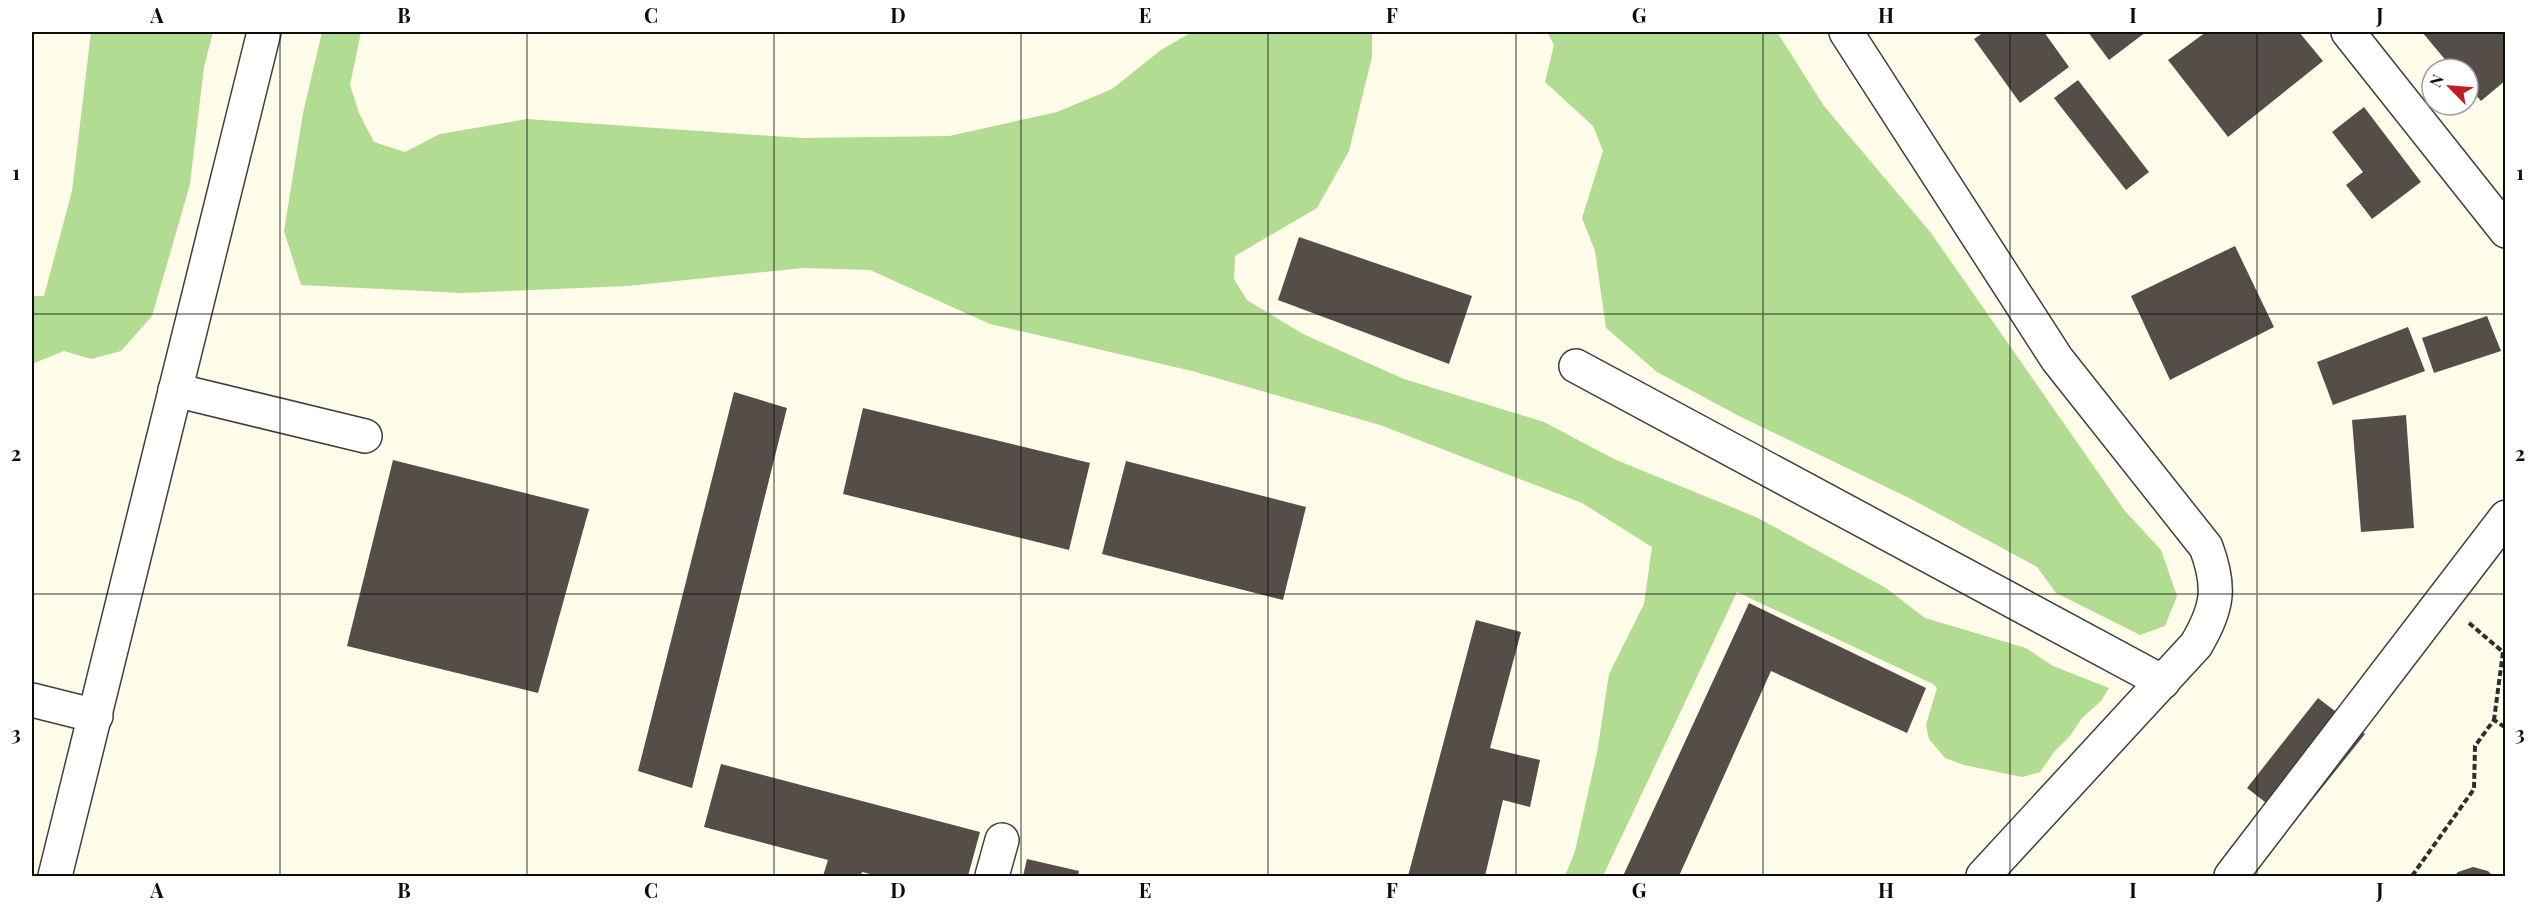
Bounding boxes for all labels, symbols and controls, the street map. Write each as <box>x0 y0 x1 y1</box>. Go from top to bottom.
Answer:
text: A <box>149 1 164 28</box>
text: B <box>397 1 411 28</box>
text: C <box>644 1 658 28</box>
text: D <box>890 1 906 28</box>
text: E <box>1139 1 1151 28</box>
text: F <box>1386 1 1398 28</box>
text: G <box>1632 1 1647 28</box>
text: H <box>1878 1 1894 28</box>
text: I <box>2129 1 2137 28</box>
text: J <box>2375 1 2384 28</box>
north arrow <box>2420 57 2480 117</box>
text: N <box>2424 70 2448 90</box>
text: 1 <box>12 158 20 185</box>
text: 1 <box>2516 158 2524 185</box>
text: 2 <box>11 439 21 466</box>
text: 2 <box>2515 439 2525 466</box>
text: 3 <box>11 719 21 746</box>
text: 3 <box>2515 719 2525 746</box>
text: A <box>149 876 164 903</box>
text: B <box>397 876 411 903</box>
text: C <box>644 876 658 903</box>
text: D <box>890 876 906 903</box>
text: E <box>1139 876 1151 903</box>
text: F <box>1386 876 1398 903</box>
text: G <box>1632 876 1647 903</box>
text: H <box>1878 876 1894 903</box>
text: I <box>2129 876 2137 903</box>
text: J <box>2375 876 2384 903</box>

